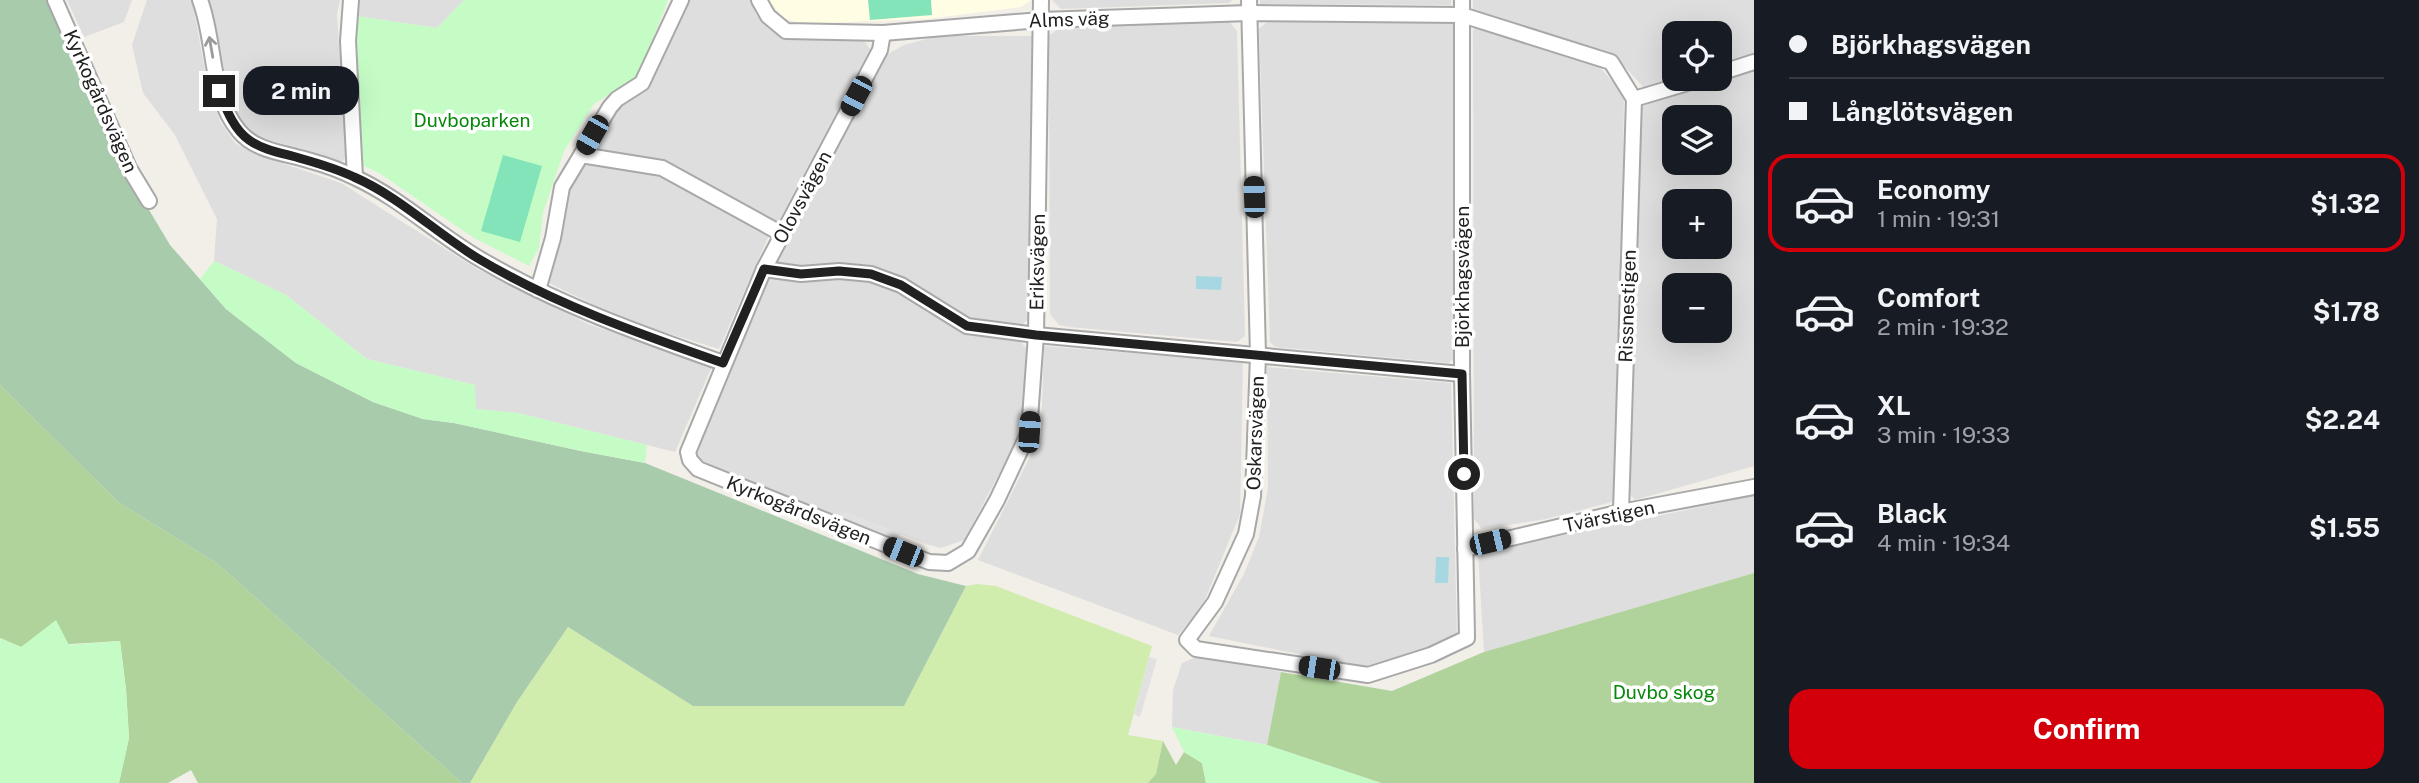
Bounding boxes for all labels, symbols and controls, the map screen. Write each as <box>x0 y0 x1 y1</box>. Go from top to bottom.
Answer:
street label: Alms väg <box>1028 7 1110 31</box>
map controls <box>1662 21 1732 343</box>
button: locate <box>1662 21 1732 91</box>
street label: Kyrkogårdsvägen <box>60 26 142 176</box>
text: Björkhagsvägen <box>1831 29 2031 60</box>
one-way arrow <box>204 36 217 59</box>
callout: 2 min <box>244 66 359 116</box>
car <box>837 73 876 119</box>
route end <box>203 75 235 107</box>
text: 2 min <box>271 77 331 104</box>
text: Långlötsvägen <box>1831 96 2013 127</box>
button: layers <box>1662 105 1732 175</box>
park label: Duvboparken <box>414 109 530 131</box>
car <box>573 112 612 158</box>
street label: Olovsvägen <box>768 147 836 247</box>
icon: car <box>1793 172 1856 235</box>
text: Economy <box>1877 174 1990 205</box>
car <box>1243 176 1266 218</box>
text: $1.32 <box>2310 188 2380 219</box>
button: + <box>1662 189 1732 259</box>
text: 1 min · 19:31 <box>1877 205 2000 232</box>
street label: Björkhagsvägen <box>1451 206 1473 348</box>
street label: Eriksvägen <box>1025 213 1049 311</box>
street label: Rissnestigen <box>1614 249 1640 363</box>
button: − <box>1662 273 1732 343</box>
icon: car <box>1793 280 1856 343</box>
text: Comfort <box>1877 282 1980 313</box>
text: $1.78 <box>2313 296 2380 327</box>
text: 2 min · 19:32 <box>1877 313 2009 340</box>
street label: Oskarsvägen <box>1242 375 1268 491</box>
icon: car <box>1793 388 1856 451</box>
text: XL <box>1877 390 1911 421</box>
text: $2.24 <box>2305 404 2380 435</box>
car <box>1018 410 1041 454</box>
text: 3 min · 19:33 <box>1877 421 2010 448</box>
route start <box>1448 458 1480 490</box>
street label: Kyrkogårdsvägen <box>723 471 875 549</box>
street label: Tvärstigen <box>1562 496 1656 536</box>
icon: car <box>1793 496 1856 559</box>
text: Black <box>1877 498 1947 529</box>
text: $1.55 <box>2309 512 2380 543</box>
car <box>1468 527 1513 557</box>
text: 4 min · 19:34 <box>1877 529 2010 556</box>
car <box>880 534 927 570</box>
car <box>1297 654 1342 682</box>
park label: Duvbo skog <box>1613 681 1716 703</box>
button: Confirm <box>1789 689 2384 769</box>

